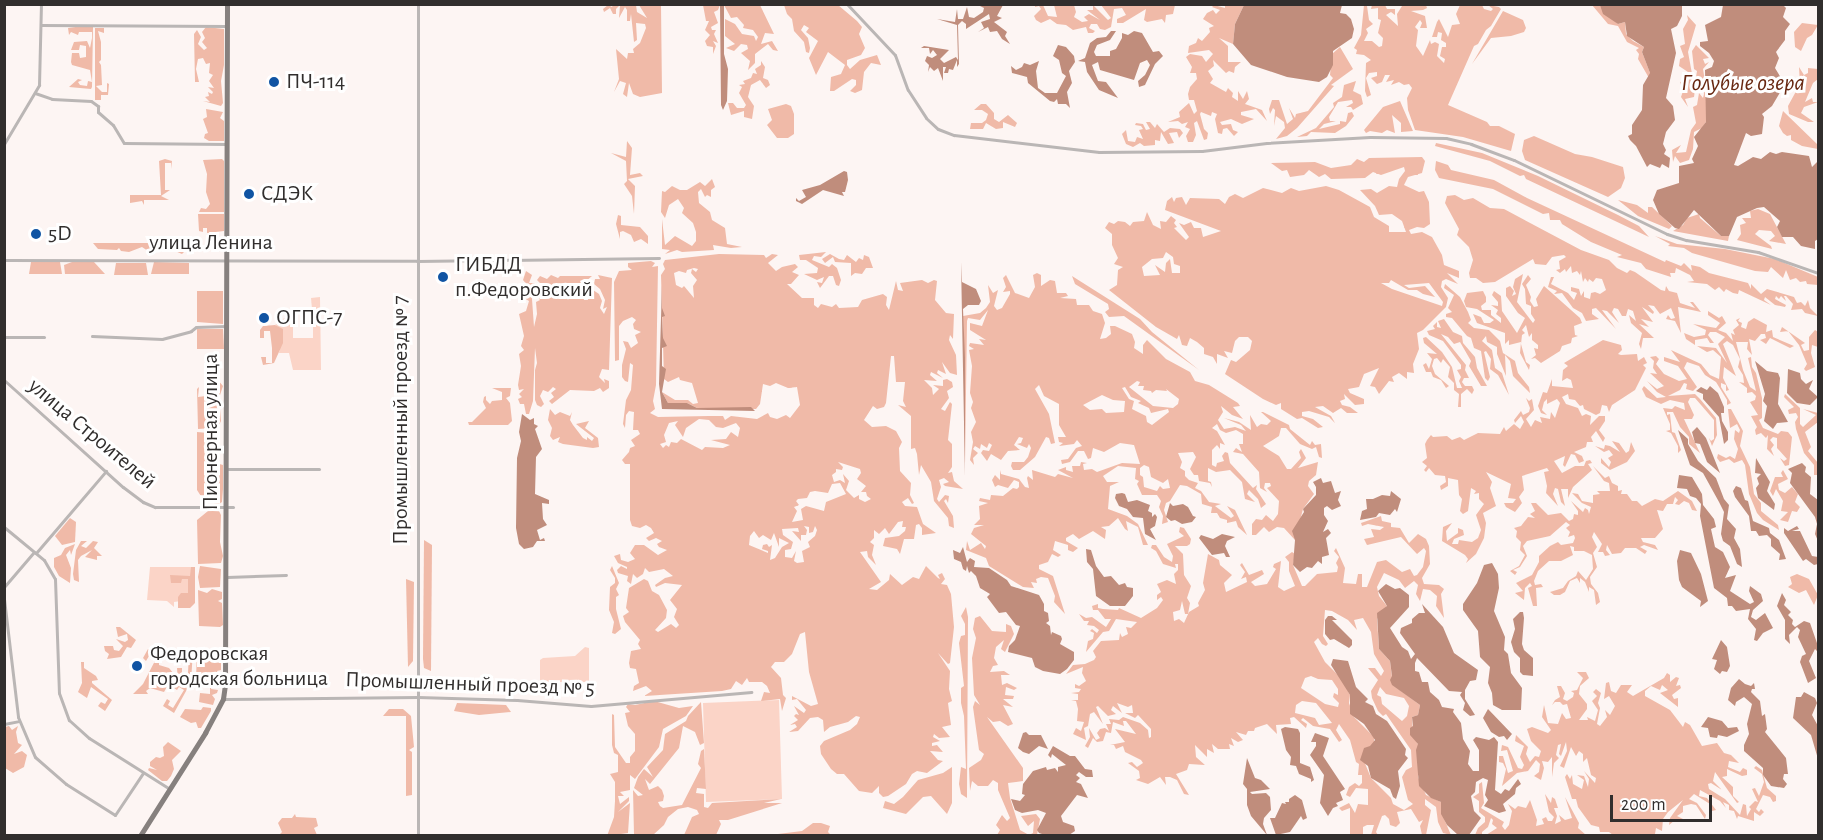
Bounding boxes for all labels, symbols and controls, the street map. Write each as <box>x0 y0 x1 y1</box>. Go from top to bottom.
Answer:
place label: ПЧ-114 <box>286 69 345 95</box>
water label: Голубые озера <box>1681 70 1805 98</box>
marker: ПЧ-114 <box>267 75 281 89</box>
place label: СДЭК <box>261 181 313 207</box>
marker: СДЭК <box>242 187 256 201</box>
place label: 5D <box>48 221 71 247</box>
marker: 5D <box>29 227 43 241</box>
street label: улица Ленина <box>149 230 273 256</box>
place label: ГИБДД п.Федоровский <box>455 251 593 302</box>
marker: ГИБДД п.Федоровский <box>436 270 450 284</box>
street label: Промышленный проезд № 7 <box>388 295 414 545</box>
place label: ОГПС-7 <box>276 305 343 331</box>
marker: ОГПС-7 <box>257 311 271 325</box>
street label: Пионерная улица <box>198 353 224 511</box>
street label: улица Строителей <box>23 373 161 495</box>
place label: Федоровская городская больница <box>150 640 328 692</box>
marker: Федоровская городская больница <box>128 657 146 675</box>
street label: Промышленный проезд № 5 <box>345 666 595 702</box>
scale bar <box>1613 783 1715 821</box>
text: 200 m <box>1621 796 1666 814</box>

